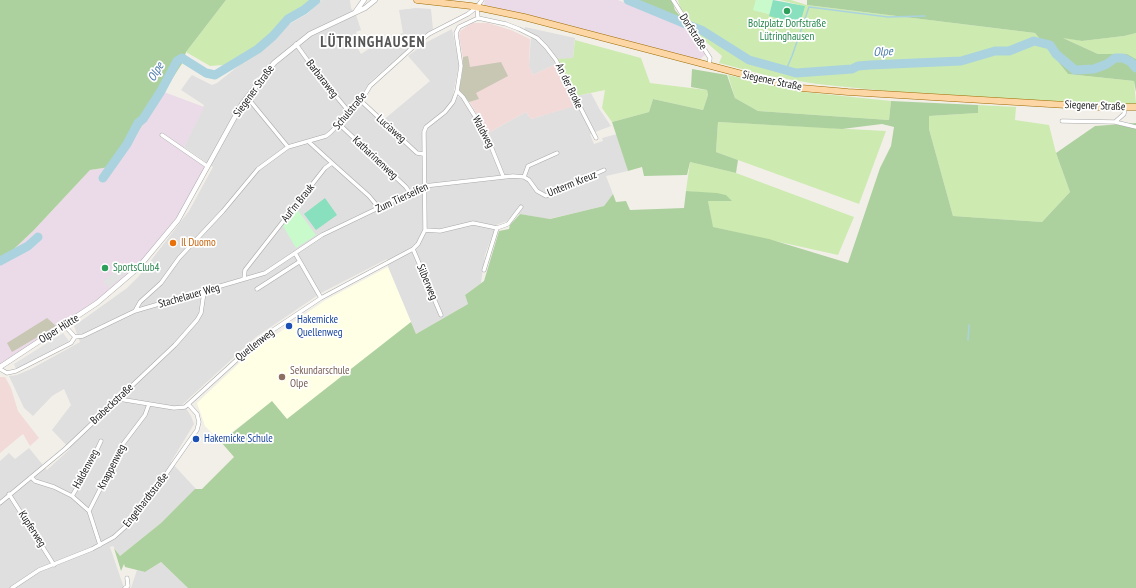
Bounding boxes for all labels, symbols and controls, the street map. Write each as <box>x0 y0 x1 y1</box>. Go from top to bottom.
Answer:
marker: Bolzplatz Dorfstraße Lütringhausen <box>782 6 792 16</box>
street label: Dorfstraße <box>676 11 710 53</box>
place label: Bolzplatz Dorfstraße Lütringhausen <box>748 17 826 43</box>
district label: LÜTRINGHAUSEN <box>320 34 426 52</box>
water label: Olpe <box>873 44 893 60</box>
street label: Barbaraweg <box>303 57 341 101</box>
water label: Olpe <box>145 60 167 84</box>
street label: An der Broke <box>552 61 586 111</box>
street label: Siegener Straße <box>231 63 277 119</box>
street label: Siegener Straße <box>741 68 803 94</box>
street label: Schulstraße <box>331 90 369 132</box>
street label: Siegener Straße <box>1064 98 1126 114</box>
street label: Luciaweg <box>373 112 409 146</box>
street label: Waldweg <box>469 114 497 150</box>
street label: Katharinenweg <box>350 134 400 182</box>
street label: Unterm Kreuz <box>545 168 599 200</box>
street label: Zum Tierseifen <box>374 180 430 216</box>
street label: Auf'm Brauk <box>279 181 317 225</box>
place label: Il Duomo <box>181 236 216 250</box>
marker: Il Duomo <box>168 238 178 248</box>
place label: SportsClub4 <box>113 261 159 275</box>
street label: Silberweg <box>414 262 440 302</box>
marker: SportsClub4 <box>100 263 110 273</box>
street label: Stachelauer Weg <box>157 281 221 311</box>
street label: Olper Hütte <box>37 312 81 346</box>
place label: Hakemicke Quellenweg <box>297 313 342 339</box>
marker: Hakemicke Quellenweg <box>284 321 294 331</box>
street label: Quellenweg <box>233 326 277 364</box>
place label: Sekundarschule Olpe <box>290 364 350 390</box>
marker: Sekundarschule Olpe <box>277 372 287 382</box>
street label: Brabeckstraße <box>88 381 136 427</box>
place label: Hakemicke Schule <box>204 432 273 446</box>
marker: Hakemicke Schule <box>191 434 201 444</box>
street label: Knappenweg <box>95 442 129 492</box>
street label: Haldenweg <box>70 447 102 491</box>
street label: Engelhardtstraße <box>121 470 171 530</box>
street label: Kupferweg <box>15 508 49 550</box>

